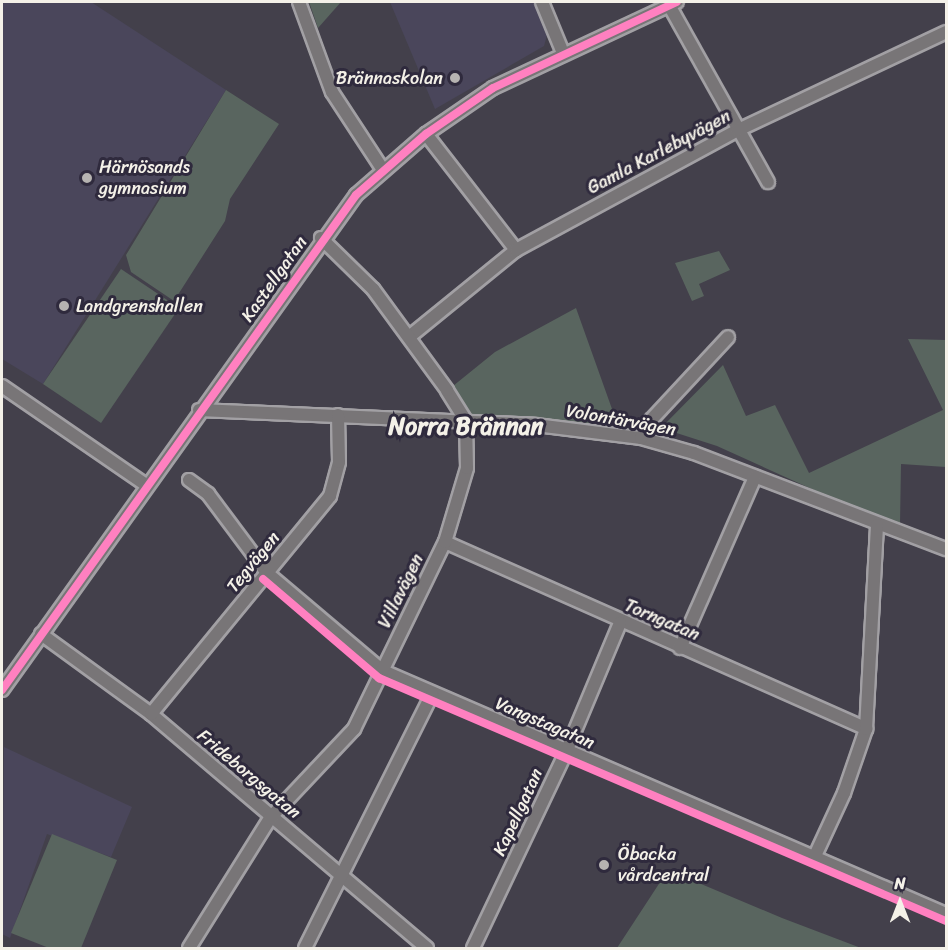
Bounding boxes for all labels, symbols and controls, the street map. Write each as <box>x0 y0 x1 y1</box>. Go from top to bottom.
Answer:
place label: Brännaskolan <box>336 67 443 89</box>
marker: Brännaskolan <box>448 71 462 85</box>
street label: Gamla Karlebyvägen <box>584 105 734 199</box>
place label: Härnösands gymnasium <box>99 157 190 200</box>
marker: Härnösands gymnasium <box>80 171 94 185</box>
street label: Kastellgatan <box>237 232 311 326</box>
place label: Landgrenshallen <box>76 295 203 317</box>
marker: Landgrenshallen <box>57 299 71 313</box>
street label: Volontärvägen <box>564 400 678 440</box>
district label: Norra Brännan <box>389 413 543 441</box>
street label: Tegvägen <box>222 527 284 597</box>
street label: Villavägen <box>374 550 428 632</box>
street label: Torngatan <box>621 595 703 645</box>
street label: Vangstagatan <box>492 692 598 754</box>
street label: Frideborgsgatan <box>193 725 305 823</box>
street label: Kapellgatan <box>488 765 548 859</box>
place label: Öbacka vårdcentral <box>618 844 709 886</box>
marker: Öbacka vårdcentral <box>595 856 613 874</box>
text: N <box>894 869 906 898</box>
north arrow <box>870 872 930 932</box>

